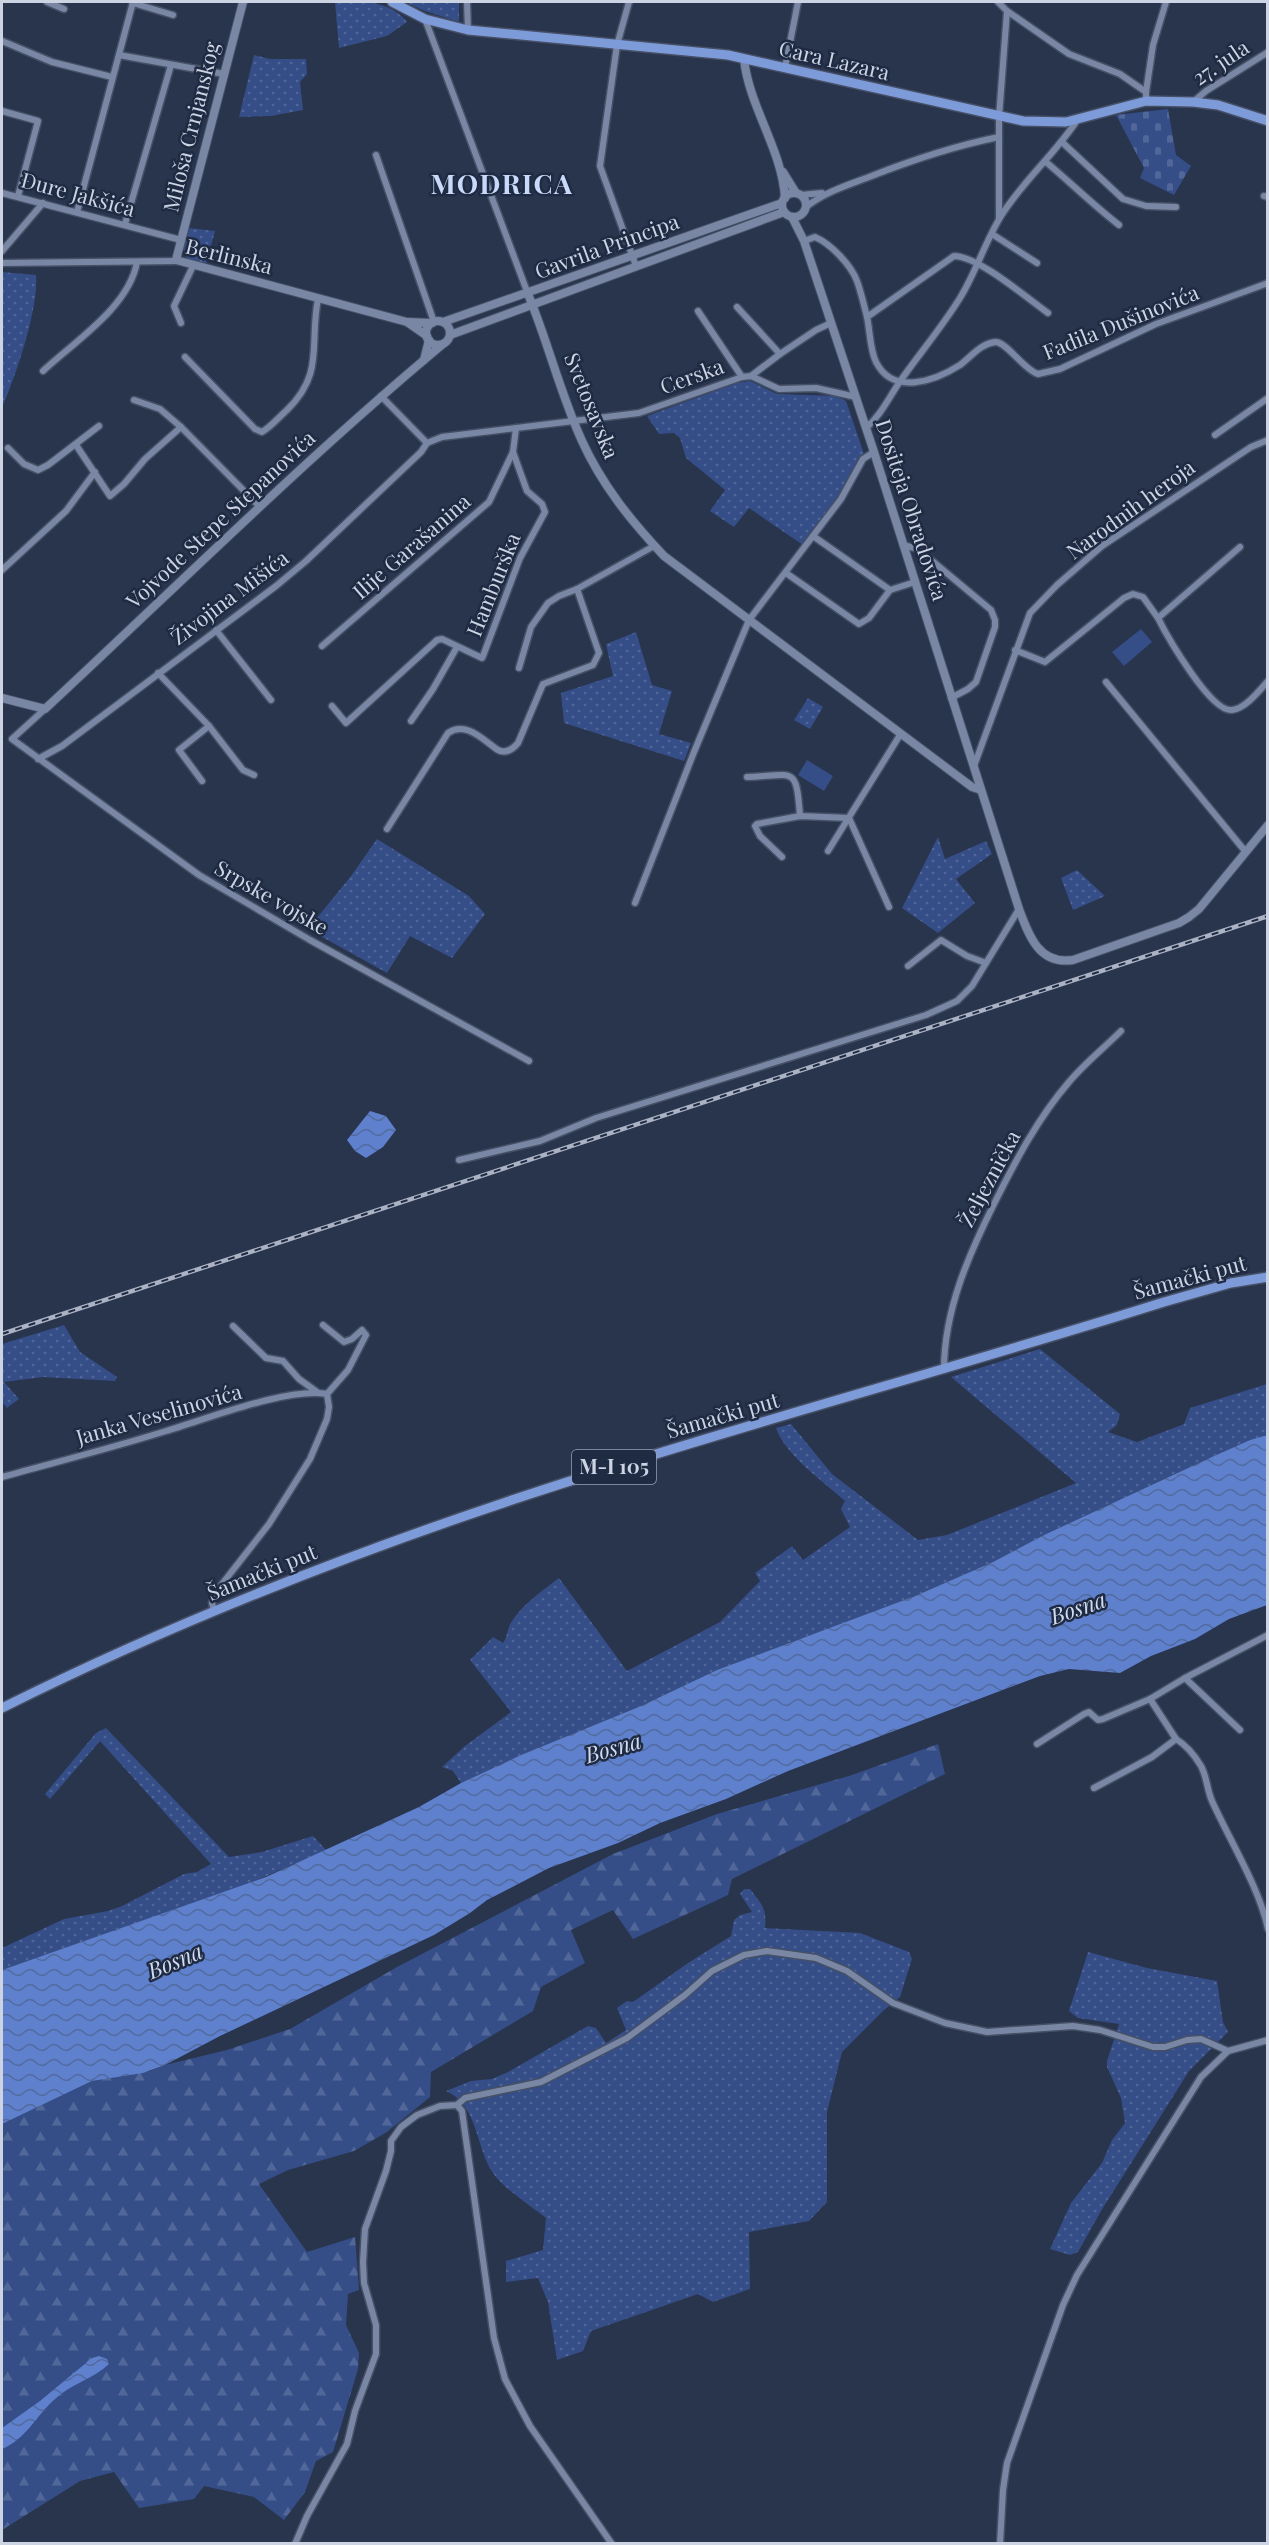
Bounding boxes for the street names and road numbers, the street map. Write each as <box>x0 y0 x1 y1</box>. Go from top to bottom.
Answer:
street label: 27. jula <box>1186 32 1254 90</box>
street label: Cara Lazara <box>776 33 893 85</box>
street label: Miloša Crnjanskog <box>155 38 225 215</box>
street label: Đure Jakšića <box>19 164 139 222</box>
street label: Gavrila Principa <box>530 206 683 284</box>
street label: Berlinska <box>183 231 276 279</box>
street label: Fadila Dušinovića <box>1038 277 1203 365</box>
street label: Svetosavska <box>559 348 627 463</box>
street label: Cerska <box>656 351 727 399</box>
street label: Dositeja Obradovića <box>870 415 956 604</box>
street label: Vojvode Stepe Stepanovića <box>118 423 321 614</box>
street label: Narodnih heroja <box>1060 452 1200 565</box>
street label: Ilije Garašanina <box>346 486 476 604</box>
street label: Hamburška <box>459 528 526 640</box>
street label: Živojina Mišića <box>164 543 294 650</box>
street label: Srpske vojske <box>210 852 334 940</box>
street label: Željeznička <box>951 1124 1026 1231</box>
street label: Šamački put <box>1130 1247 1250 1305</box>
street label: Janka Veselinovića <box>71 1376 245 1450</box>
street label: Šamački put <box>663 1384 783 1444</box>
road number: M-I 105 <box>572 1450 656 1484</box>
street label: Šamački put <box>202 1536 321 1606</box>

